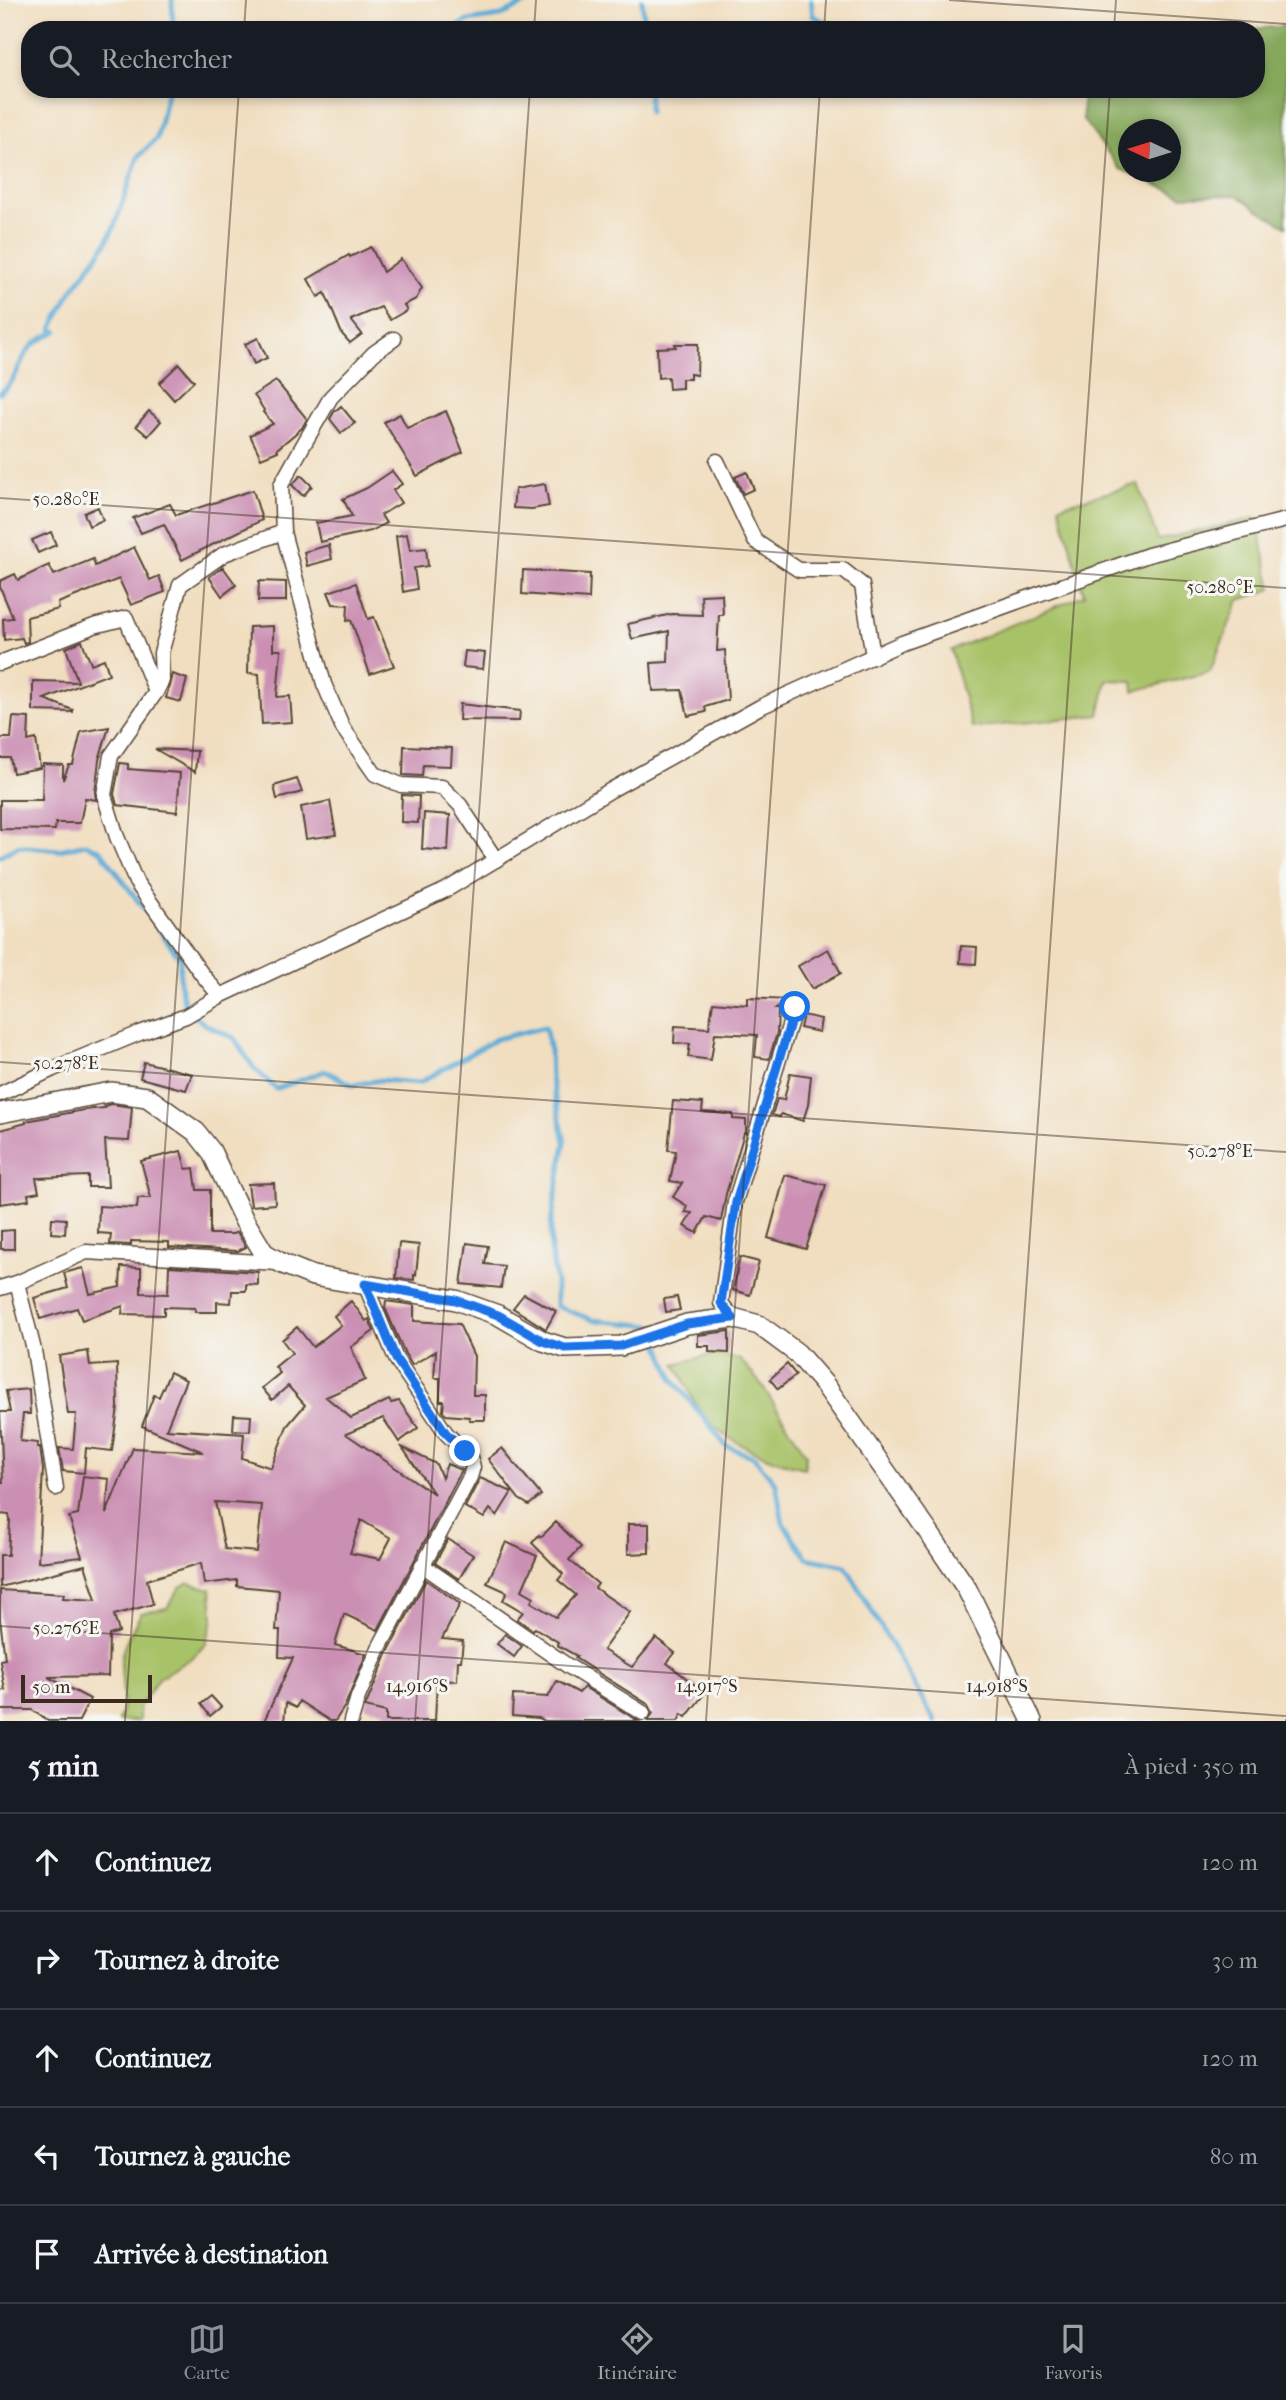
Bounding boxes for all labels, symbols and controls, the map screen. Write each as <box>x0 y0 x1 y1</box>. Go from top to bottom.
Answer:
search box <box>21 21 1265 98</box>
icon: search <box>45 41 83 79</box>
text: Rechercher <box>101 44 232 75</box>
north arrow <box>1118 119 1181 182</box>
text: 50.280°E <box>33 489 99 510</box>
text: 50.280°E <box>1187 577 1253 598</box>
route start <box>779 991 810 1022</box>
text: 50.278°E <box>33 1053 99 1074</box>
text: 50.278°E <box>1187 1141 1253 1162</box>
route end <box>449 1435 480 1466</box>
text: 50.276°E <box>33 1618 99 1639</box>
scale bar <box>21 1672 152 1704</box>
text: 50 m <box>32 1676 71 1698</box>
text: 14.916°S <box>386 1676 448 1697</box>
text: 14.917°S <box>676 1676 738 1697</box>
text: 14.918°S <box>966 1676 1028 1697</box>
text: 5 min <box>28 1749 99 1784</box>
text: À pied · 350 m <box>1125 1753 1258 1780</box>
icon: ahead <box>28 1843 66 1881</box>
text: Continuez <box>95 1847 211 1878</box>
text: 120 m <box>1201 1849 1258 1876</box>
icon: right <box>28 1941 66 1979</box>
text: Tournez à droite <box>95 1945 279 1976</box>
text: 30 m <box>1212 1947 1258 1974</box>
icon: ahead <box>28 2039 66 2077</box>
text: Continuez <box>95 2043 211 2074</box>
text: 120 m <box>1201 2045 1258 2072</box>
icon: left <box>28 2137 66 2175</box>
text: Tournez à gauche <box>95 2141 290 2172</box>
text: 80 m <box>1210 2143 1258 2170</box>
icon: arrive <box>28 2235 66 2273</box>
text: Arrivée à destination <box>95 2239 328 2270</box>
tab: Carte <box>184 2320 230 2384</box>
tab: Itinéraire <box>597 2320 677 2384</box>
tab: Favoris <box>1044 2320 1102 2384</box>

